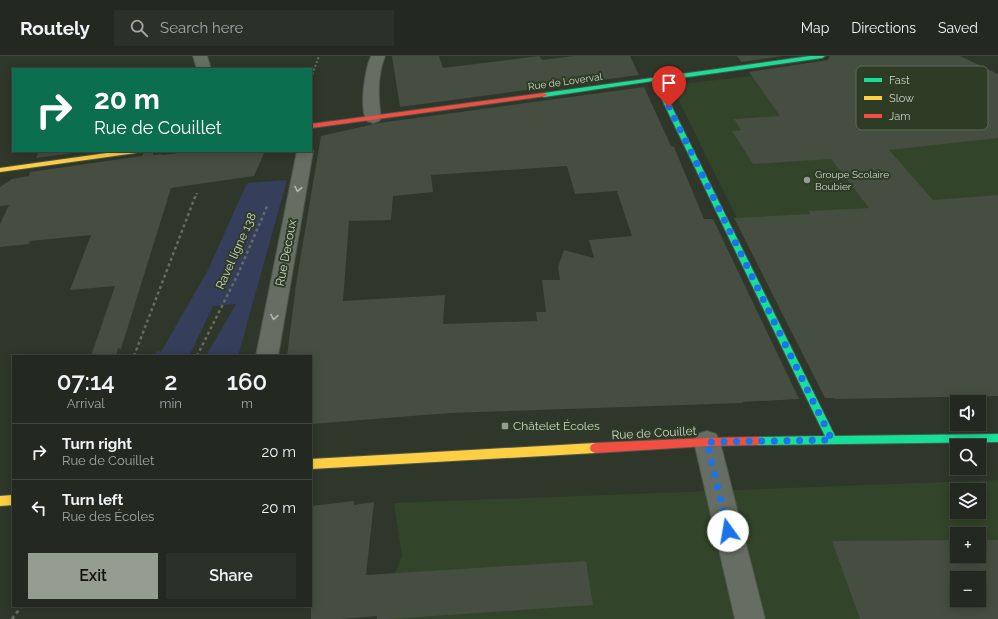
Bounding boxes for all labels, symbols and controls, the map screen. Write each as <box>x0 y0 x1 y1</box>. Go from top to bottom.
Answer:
search box <box>114 10 394 46</box>
text: Routely <box>20 17 90 39</box>
icon: search <box>128 17 150 39</box>
text: Search here <box>160 19 243 37</box>
text: Map <box>801 20 829 36</box>
text: Directions <box>851 20 916 36</box>
text: Saved <box>938 20 978 36</box>
pin <box>652 66 686 107</box>
legend <box>856 66 988 130</box>
street label: Rue de Loverval <box>527 71 603 92</box>
icon: arrive <box>658 72 680 94</box>
text: Fast <box>889 74 910 87</box>
text: 20 m <box>94 83 160 116</box>
icon: right <box>28 84 80 136</box>
text: Slow <box>889 92 914 105</box>
text: Jam <box>889 110 910 123</box>
text: Rue de Couillet <box>94 117 222 138</box>
place label: Groupe Scolaire Boubier <box>815 169 889 192</box>
marker: Groupe Scolaire Boubier <box>802 175 812 185</box>
one-way arrow <box>294 186 303 192</box>
street label: Ravel ligne 138 <box>213 211 259 291</box>
street label: Rue Decoux <box>273 219 299 287</box>
one-way arrow <box>270 314 279 320</box>
text: 07:14 <box>57 367 115 396</box>
text: 2 <box>164 367 177 396</box>
text: 160 <box>227 367 267 396</box>
map controls <box>950 395 986 607</box>
button: sound <box>950 395 986 431</box>
text: Arrival <box>67 396 105 411</box>
text: min <box>160 396 182 411</box>
text: m <box>241 396 253 411</box>
place label: Châtelet Écoles <box>513 419 600 433</box>
marker: Châtelet Écoles <box>500 421 510 431</box>
street label: Rue de Couillet <box>611 424 697 442</box>
text: Turn right <box>62 435 132 453</box>
button: search <box>950 439 986 475</box>
icon: right <box>28 441 50 463</box>
text: 20 m <box>261 443 296 461</box>
text: Rue de Couillet <box>62 453 154 468</box>
button: layers <box>950 483 986 519</box>
text: Turn left <box>62 491 123 509</box>
icon: left <box>28 497 50 519</box>
text: 20 m <box>261 499 296 517</box>
text: Rue des Écoles <box>62 509 154 524</box>
position arrow <box>707 510 749 552</box>
button: + <box>950 527 986 563</box>
button: Exit <box>28 553 158 599</box>
button: Share <box>166 553 296 599</box>
button: − <box>950 571 986 607</box>

